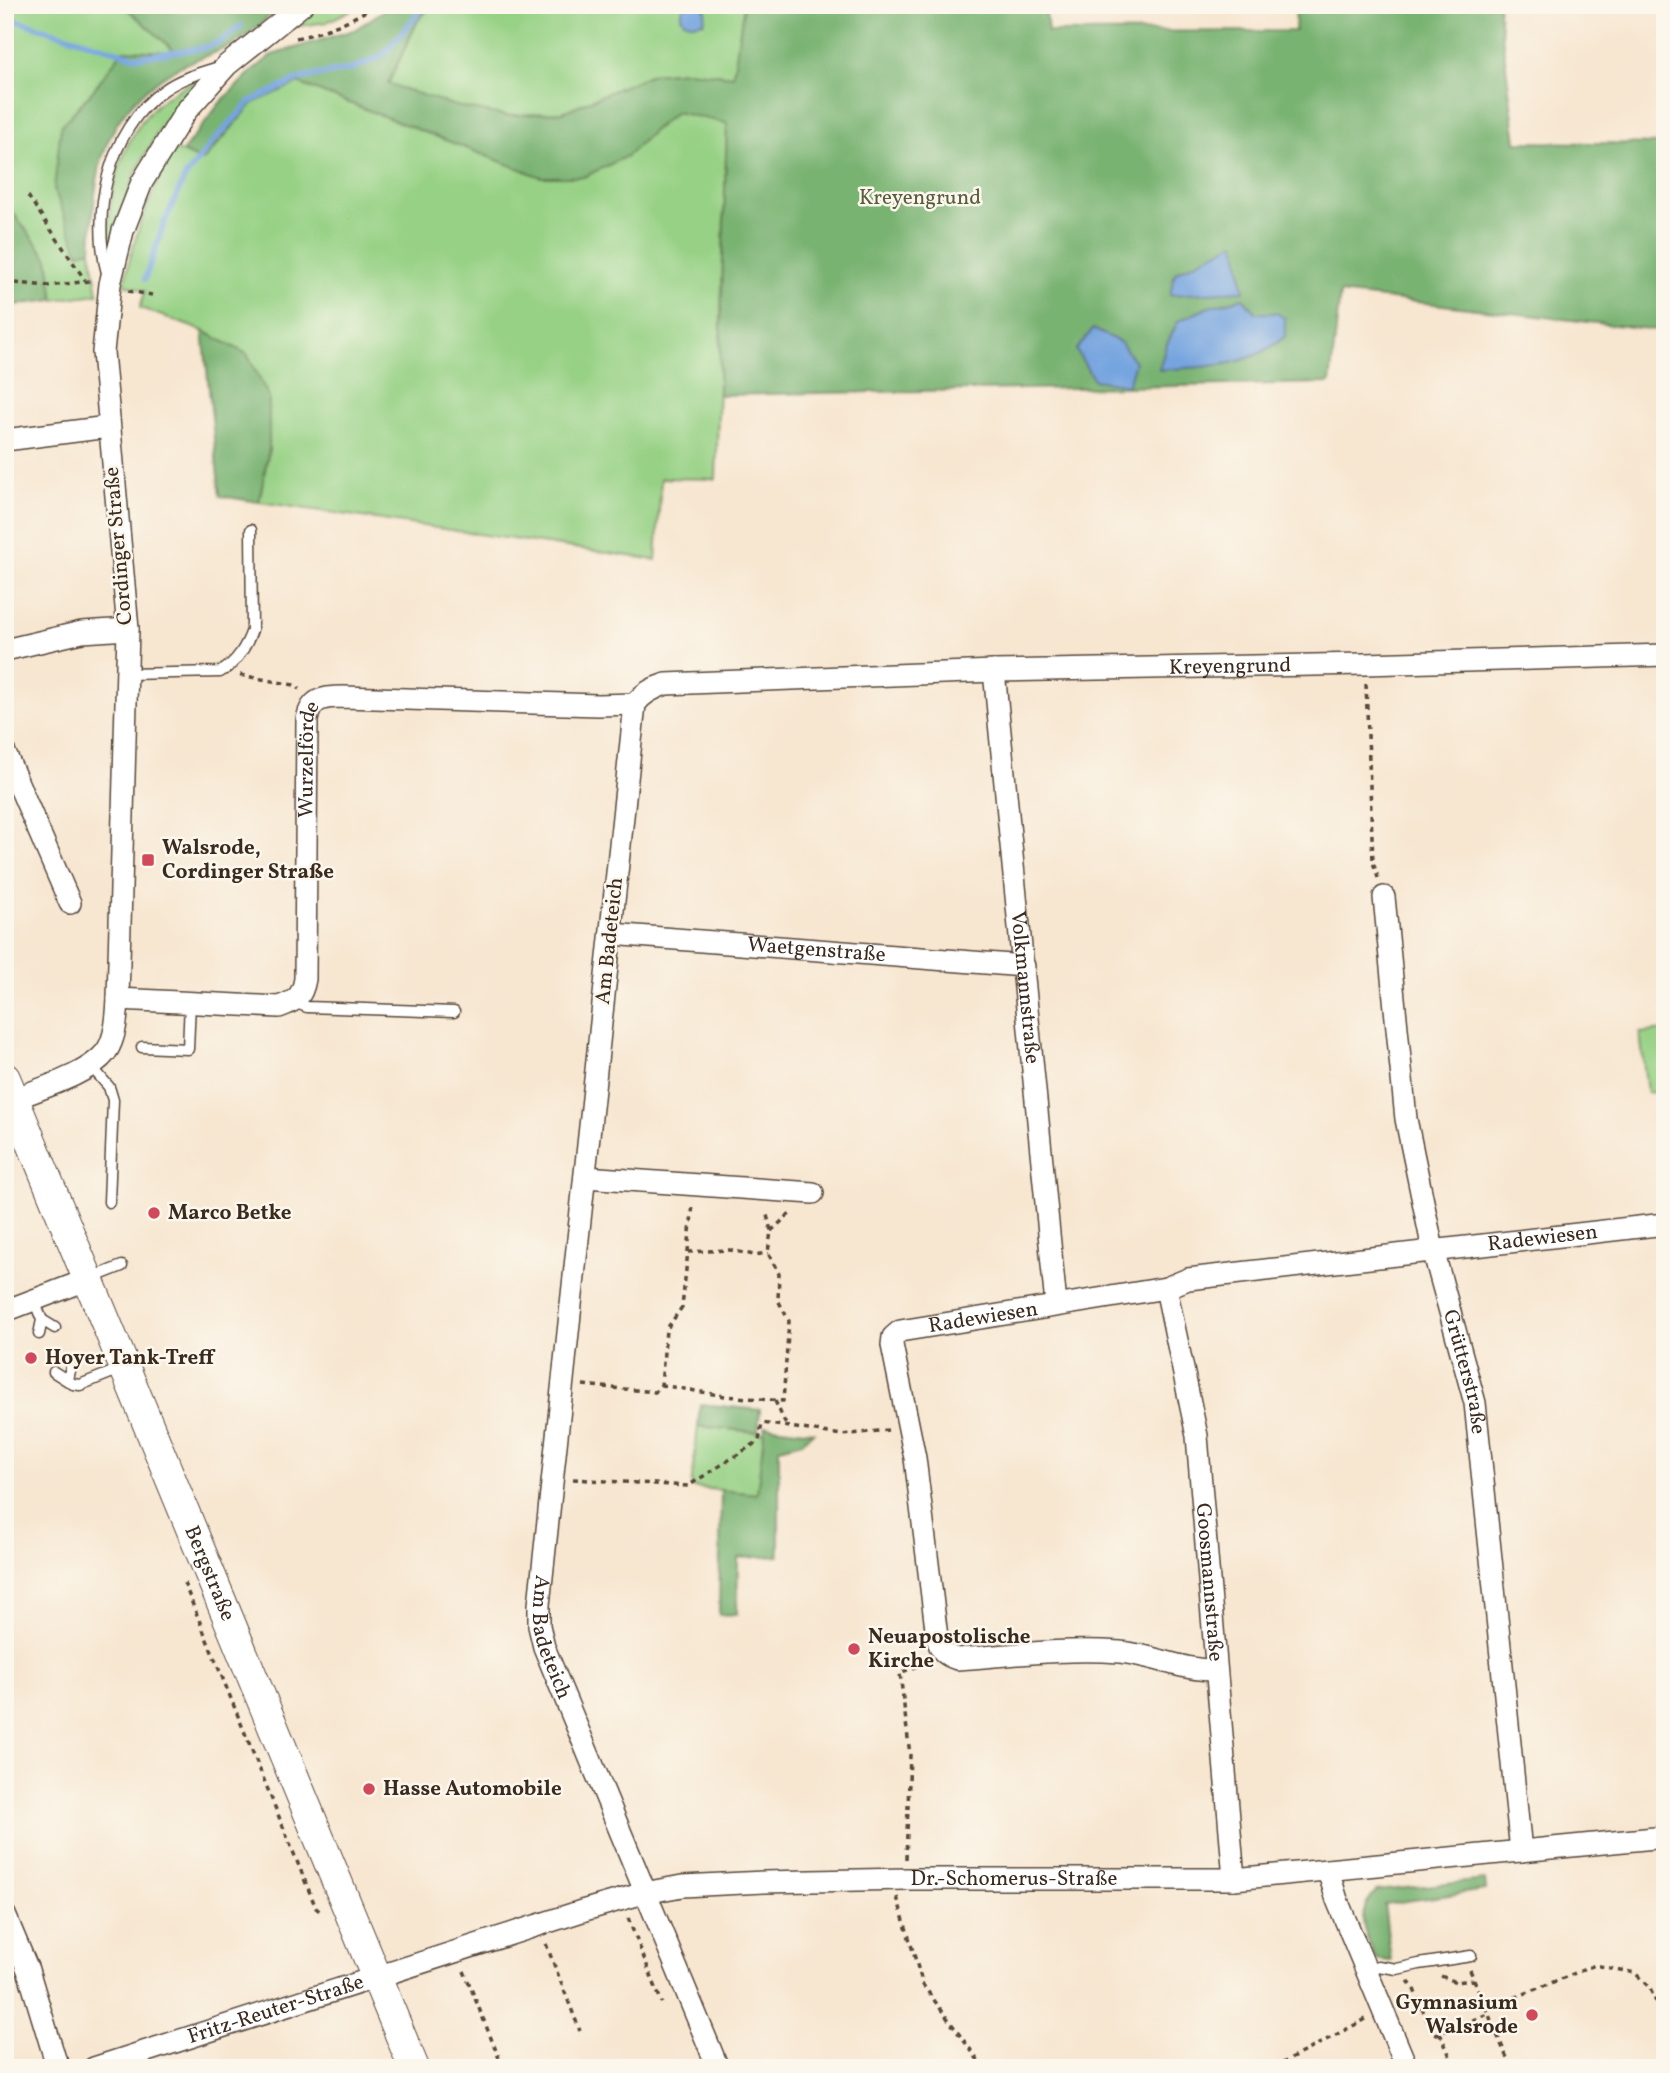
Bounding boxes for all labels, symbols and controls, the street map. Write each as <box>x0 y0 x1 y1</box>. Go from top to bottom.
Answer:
park label: Kreyengrund <box>859 184 981 213</box>
street label: Cordinger Straße <box>98 466 140 626</box>
street label: Kreyengrund <box>1169 651 1292 682</box>
street label: Wurzelförde <box>292 694 327 818</box>
place label: Walsrode, Cordinger Straße <box>162 834 334 887</box>
marker: Walsrode, Cordinger Straße <box>140 852 156 868</box>
street label: Am Badeteich <box>589 876 631 1006</box>
street label: Volkmannstraße <box>1003 910 1047 1065</box>
street label: Waetgenstraße <box>746 930 887 970</box>
place label: Marco Betke <box>168 1199 292 1228</box>
marker: Marco Betke <box>146 1205 162 1221</box>
street label: Radewiesen <box>1486 1217 1599 1259</box>
street label: Radewiesen <box>926 1294 1040 1341</box>
street label: Grütterstraße <box>1436 1306 1493 1436</box>
place label: Hoyer Tank-Treff <box>45 1344 216 1373</box>
marker: Hoyer Tank-Treff <box>23 1350 39 1366</box>
street label: Goosmannstraße <box>1188 1502 1230 1663</box>
street label: Bergstraße <box>177 1521 242 1626</box>
street label: Am Badeteich <box>524 1574 579 1704</box>
place label: Neuapostolische Kirche <box>868 1623 1031 1676</box>
marker: Neuapostolische Kirche <box>846 1641 862 1657</box>
place label: Hasse Automobile <box>383 1775 562 1804</box>
marker: Hasse Automobile <box>361 1781 377 1797</box>
street label: Dr.-Schomerus-Straße <box>911 1865 1118 1894</box>
street label: Fritz-Reuter-Straße <box>184 1968 368 2051</box>
place label: Gymnasium Walsrode <box>1396 1989 1518 2042</box>
marker: Gymnasium Walsrode <box>1524 2007 1540 2023</box>

